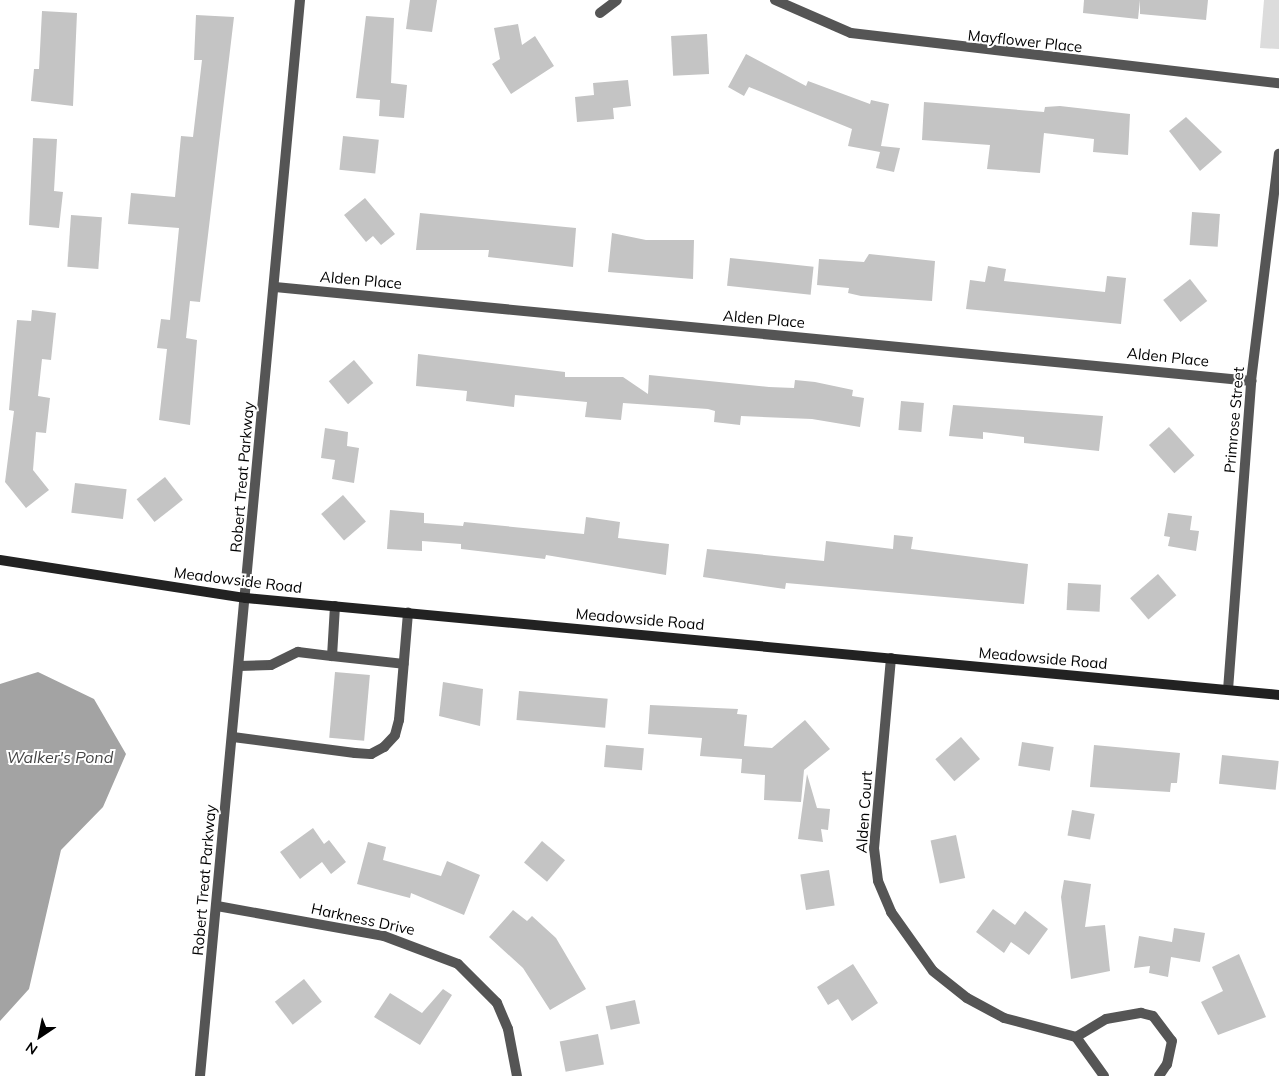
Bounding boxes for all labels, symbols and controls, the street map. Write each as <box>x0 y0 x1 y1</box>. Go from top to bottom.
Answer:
street label: Mayflower Place <box>967 26 1083 56</box>
street label: Alden Place <box>319 267 403 293</box>
street label: Alden Place <box>722 306 806 332</box>
street label: Alden Place <box>1126 344 1210 370</box>
street label: Primrose Street <box>1220 366 1248 474</box>
street label: Robert Treat Parkway <box>226 401 258 553</box>
street label: Meadowside Road <box>173 563 303 597</box>
street label: Meadowside Road <box>575 604 705 634</box>
street label: Meadowside Road <box>978 643 1108 673</box>
water label: Walker's Pond <box>7 747 113 767</box>
street label: Alden Court <box>852 770 876 854</box>
street label: Robert Treat Parkway <box>188 804 220 956</box>
street label: Harkness Drive <box>309 899 417 939</box>
north arrow <box>15 1011 65 1061</box>
text: N <box>22 1038 41 1059</box>

